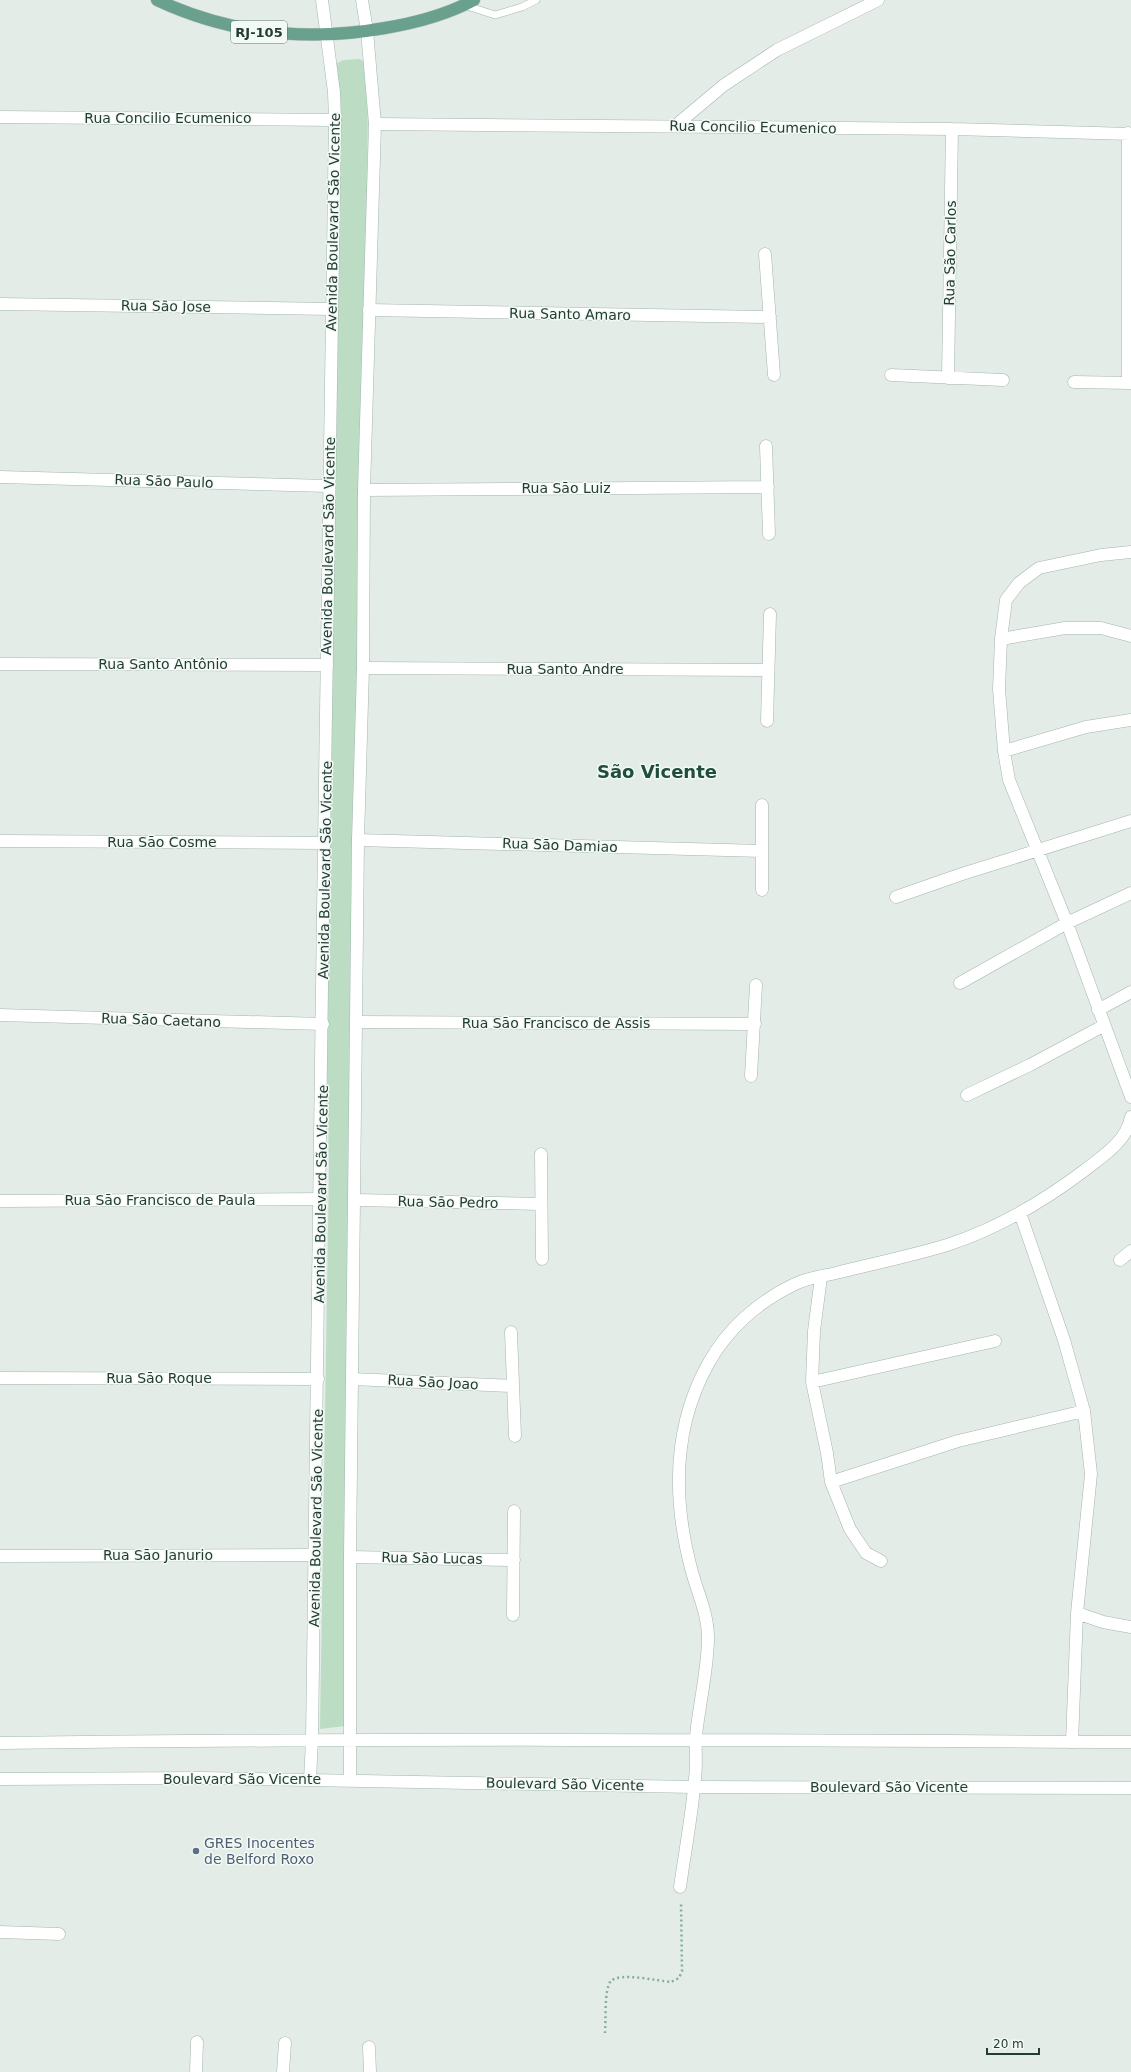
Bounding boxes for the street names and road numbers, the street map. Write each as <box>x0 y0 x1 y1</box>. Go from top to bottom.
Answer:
road number: RJ-105 <box>231 21 287 43</box>
street label: Rua Concilio Ecumenico <box>84 110 252 126</box>
street label: Avenida Boulevard São Vicente <box>323 113 343 331</box>
street label: Rua Concilio Ecumenico <box>669 118 837 136</box>
street label: Rua São Carlos <box>941 200 959 306</box>
street label: Rua Sāo Jose <box>121 297 211 315</box>
street label: Rua Santo Amaro <box>509 305 631 323</box>
street label: Avenida Boulevard São Vicente <box>318 437 338 655</box>
street label: Rua Sāo Paulo <box>114 471 214 491</box>
street label: Rua Sāo Luiz <box>521 480 611 496</box>
street label: Rua Santo Antônio <box>98 656 228 672</box>
street label: Rua Santo Andre <box>506 661 624 677</box>
street label: Avenida Boulevard São Vicente <box>315 761 335 979</box>
street label: Rua Sāo Cosme <box>107 834 217 850</box>
street label: Rua Sāo Damiao <box>502 835 618 855</box>
street label: Rua Sāo Caetano <box>101 1010 221 1030</box>
street label: Rua Sāo Francisco de Assis <box>462 1015 650 1031</box>
street label: Avenida Boulevard São Vicente <box>311 1085 331 1303</box>
street label: Rua Sāo Francisco de Paula <box>64 1192 256 1208</box>
street label: Rua Sāo Pedro <box>397 1193 499 1211</box>
street label: Rua Sāo Roque <box>106 1370 212 1386</box>
street label: Rua Sāo Joao <box>387 1372 479 1392</box>
street label: Avenida Boulevard São Vicente <box>306 1409 326 1627</box>
street label: Rua Sāo Janurio <box>103 1547 213 1563</box>
street label: Rua Sāo Lucas <box>381 1549 483 1567</box>
street label: Boulevard São Vicente <box>163 1771 321 1787</box>
street label: Boulevard São Vicente <box>486 1775 644 1793</box>
street label: Boulevard São Vicente <box>810 1779 968 1795</box>

